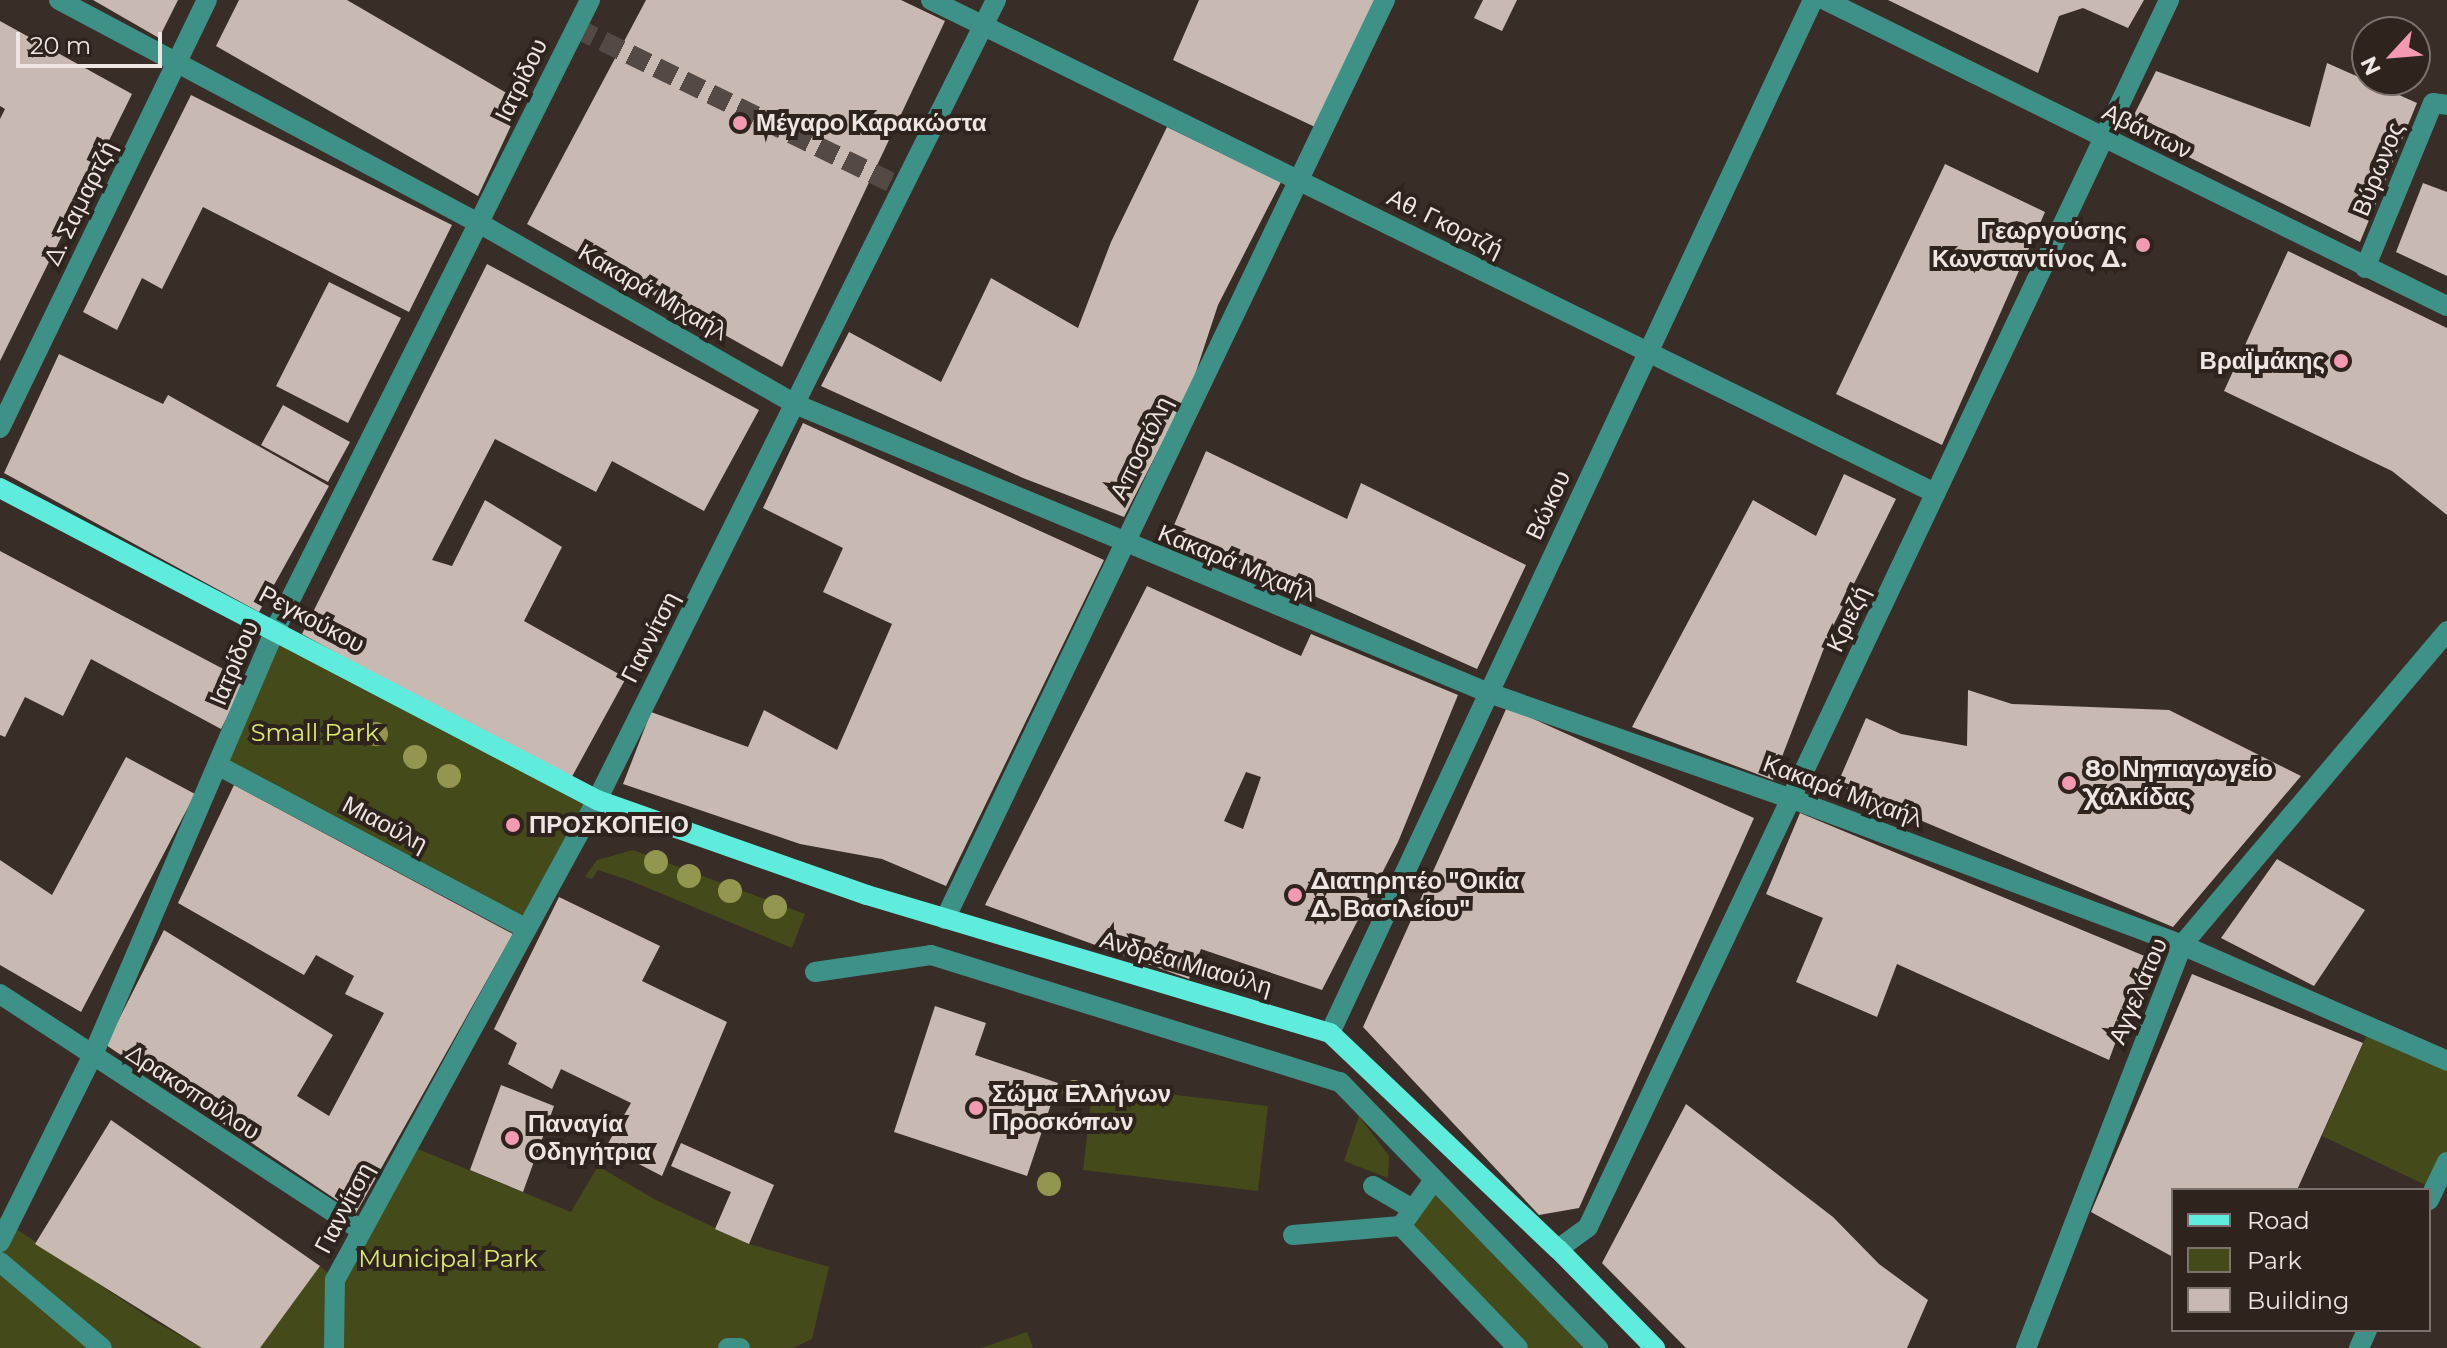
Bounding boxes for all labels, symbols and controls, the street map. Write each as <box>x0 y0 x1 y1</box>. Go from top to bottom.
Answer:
scale bar <box>20 16 166 66</box>
north arrow <box>2351 16 2431 96</box>
text: 20 m <box>30 31 91 60</box>
street label: Ιατρίδου <box>489 34 553 126</box>
text: N <box>2355 52 2387 80</box>
street label: Αβάντων <box>2098 97 2196 165</box>
place label: Μέγαρο Καρακώστα <box>756 109 986 137</box>
marker: Μέγαρο Καρακώστα <box>731 114 749 132</box>
street label: Βύρωνος <box>2346 118 2410 220</box>
street label: Δ. Σαμαρτζή <box>38 136 122 270</box>
street label: Αθ. Γκορτζή <box>1383 183 1507 263</box>
place label: Γεωργούσης Κωνσταντίνος Δ. <box>1932 217 2127 273</box>
marker: Γεωργούσης Κωνσταντίνος Δ. <box>2134 236 2152 254</box>
street label: Κακαρά Μιχαήλ <box>573 238 733 346</box>
place label: ΒραΪμάκης <box>2200 347 2325 375</box>
marker: ΒραΪμάκης <box>2332 352 2350 370</box>
street label: Αποστόλη <box>1104 392 1178 504</box>
street label: Βώκου <box>1520 466 1576 544</box>
street label: Κακαρά Μιχαήλ <box>1154 518 1320 608</box>
street label: Ρεγκούκου <box>254 579 370 659</box>
street label: Κριεζή <box>1820 582 1876 656</box>
street label: Γιαννίτση <box>615 587 685 687</box>
street label: Ιατρίδου <box>203 616 265 710</box>
park label: Small Park <box>251 719 379 747</box>
street label: Κακαρά Μιχαήλ <box>1759 749 1927 833</box>
place label: 8ο Νηπιαγωγείο Χαλκίδας <box>2085 755 2273 811</box>
marker: 8ο Νηπιαγωγείο Χαλκίδας <box>2060 774 2078 792</box>
street label: Μιαούλη <box>338 790 432 858</box>
place label: ΠΡΟΣΚΟΠΕΙΟ <box>529 811 689 839</box>
marker: ΠΡΟΣΚΟΠΕΙΟ <box>504 816 522 834</box>
place label: Διατηρητέο "Οικία Δ. Βασιλείου" <box>1311 867 1519 923</box>
marker: Διατηρητέο "Οικία Δ. Βασιλείου" <box>1286 886 1304 904</box>
street label: Ανδρέα Μιαούλη <box>1097 925 1275 1001</box>
street label: Αγγελάτου <box>2103 933 2173 1049</box>
street label: Δρακοπούλου <box>121 1038 265 1146</box>
place label: Σώμα Ελλήνων Προσκόπων <box>992 1080 1171 1136</box>
marker: Σώμα Ελλήνων Προσκόπων <box>967 1099 985 1117</box>
place label: Παναγία Οδηγήτρια <box>528 1110 651 1166</box>
marker: Παναγία Οδηγήτρια <box>503 1129 521 1147</box>
street label: Γιαννίτση <box>308 1158 380 1258</box>
legend <box>2171 1188 2431 1332</box>
text: Road <box>2247 1206 2310 1235</box>
park label: Municipal Park <box>358 1245 538 1273</box>
text: Park <box>2247 1246 2302 1275</box>
text: Building <box>2247 1286 2350 1315</box>

